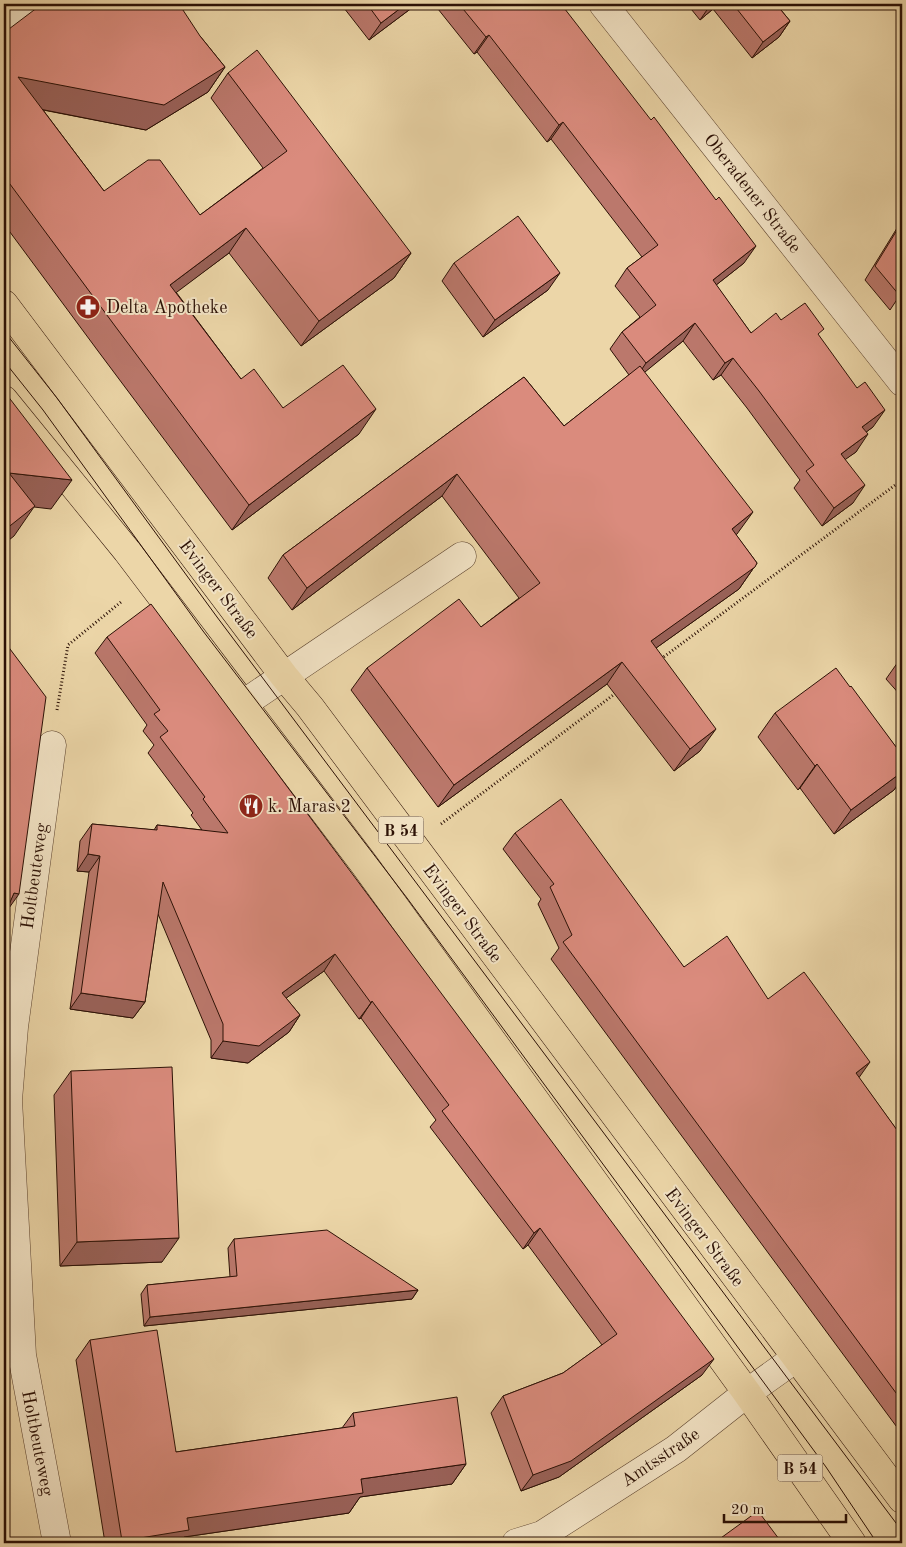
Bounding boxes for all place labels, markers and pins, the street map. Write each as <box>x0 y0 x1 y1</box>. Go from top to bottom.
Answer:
pharmacy icon: Delta Apotheke <box>75 294 101 320</box>
place label: Delta Apotheke <box>106 299 227 317</box>
restaurant icon: k. Maras 2 <box>238 793 264 819</box>
place label: k. Maras 2 <box>268 798 351 816</box>

